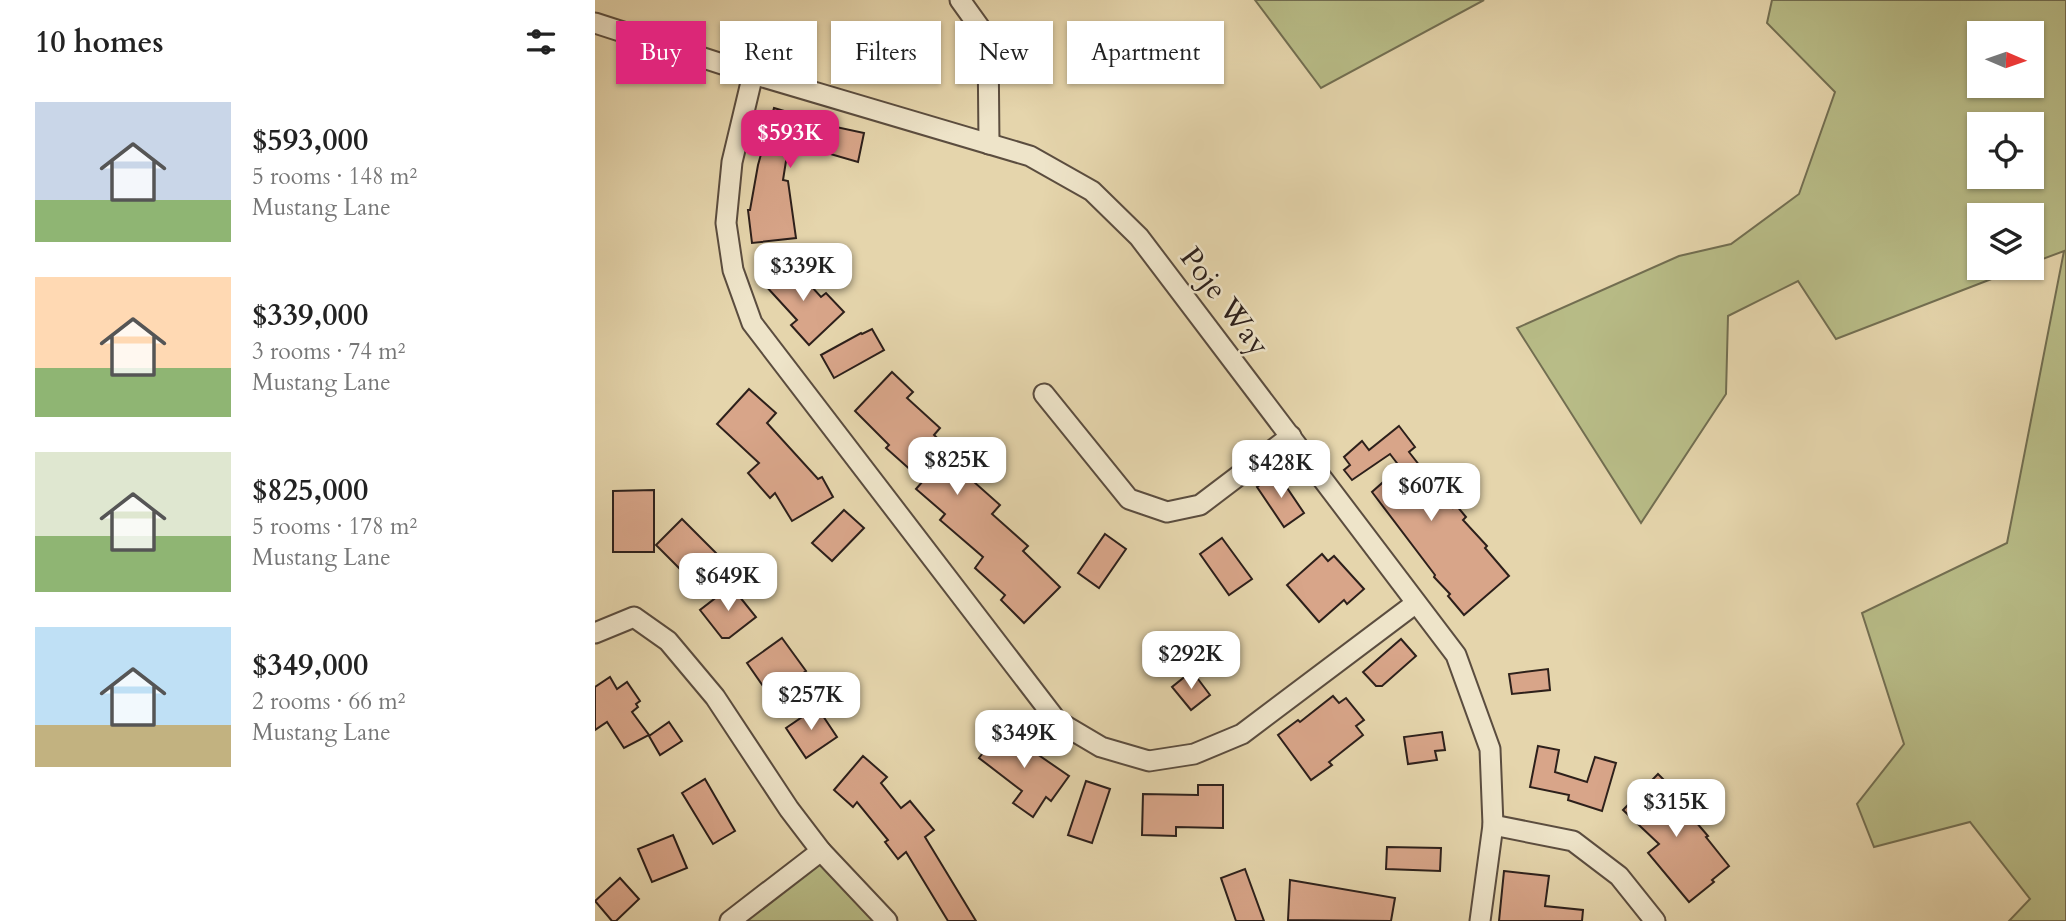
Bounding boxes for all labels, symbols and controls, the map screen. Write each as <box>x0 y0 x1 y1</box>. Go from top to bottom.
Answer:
chip: Buy <box>616 21 706 84</box>
chip: Rent <box>720 21 817 84</box>
chip: Filters <box>831 21 941 84</box>
chip: New <box>955 21 1053 84</box>
chip: Apartment <box>1067 21 1224 84</box>
north arrow <box>1967 21 2044 98</box>
map controls <box>1967 21 2044 280</box>
text: 10 homes <box>35 22 164 63</box>
icon: filters <box>522 23 560 61</box>
pin: $593K <box>741 110 839 170</box>
button: locate <box>1967 112 2044 189</box>
text: $593K <box>757 117 823 148</box>
text: $593,000 <box>252 120 368 161</box>
icon: home <box>91 130 175 214</box>
text: 5 rooms · 148 m² <box>252 161 417 192</box>
text: Mustang Lane <box>252 192 391 223</box>
button: layers <box>1967 203 2044 280</box>
street label: Poje Way <box>1170 239 1279 364</box>
pin: $339K <box>754 244 852 303</box>
text: $339K <box>770 250 836 281</box>
text: $339,000 <box>252 295 368 336</box>
icon: home <box>91 305 175 389</box>
text: 3 rooms · 74 m² <box>252 336 405 367</box>
text: Mustang Lane <box>252 367 391 398</box>
pin: $825K <box>908 438 1006 497</box>
pin: $428K <box>1232 440 1330 500</box>
text: $825K <box>924 444 990 475</box>
text: $428K <box>1248 447 1314 478</box>
pin: $607K <box>1382 463 1480 523</box>
text: $825,000 <box>252 470 368 511</box>
text: $607K <box>1398 470 1464 501</box>
icon: home <box>91 480 175 564</box>
text: 5 rooms · 178 m² <box>252 511 417 542</box>
text: Mustang Lane <box>252 542 391 573</box>
pin: $649K <box>679 554 777 613</box>
text: $649K <box>695 560 761 591</box>
pin: $292K <box>1142 632 1240 691</box>
text: $292K <box>1158 638 1224 669</box>
text: $349,000 <box>252 645 368 686</box>
icon: home <box>91 655 175 739</box>
pin: $257K <box>762 672 860 732</box>
text: $257K <box>778 679 844 710</box>
text: 2 rooms · 66 m² <box>252 686 405 717</box>
pin: $349K <box>975 710 1073 770</box>
text: Mustang Lane <box>252 717 391 748</box>
text: $349K <box>991 717 1057 748</box>
pin: $315K <box>1627 780 1725 839</box>
text: $315K <box>1643 786 1709 817</box>

